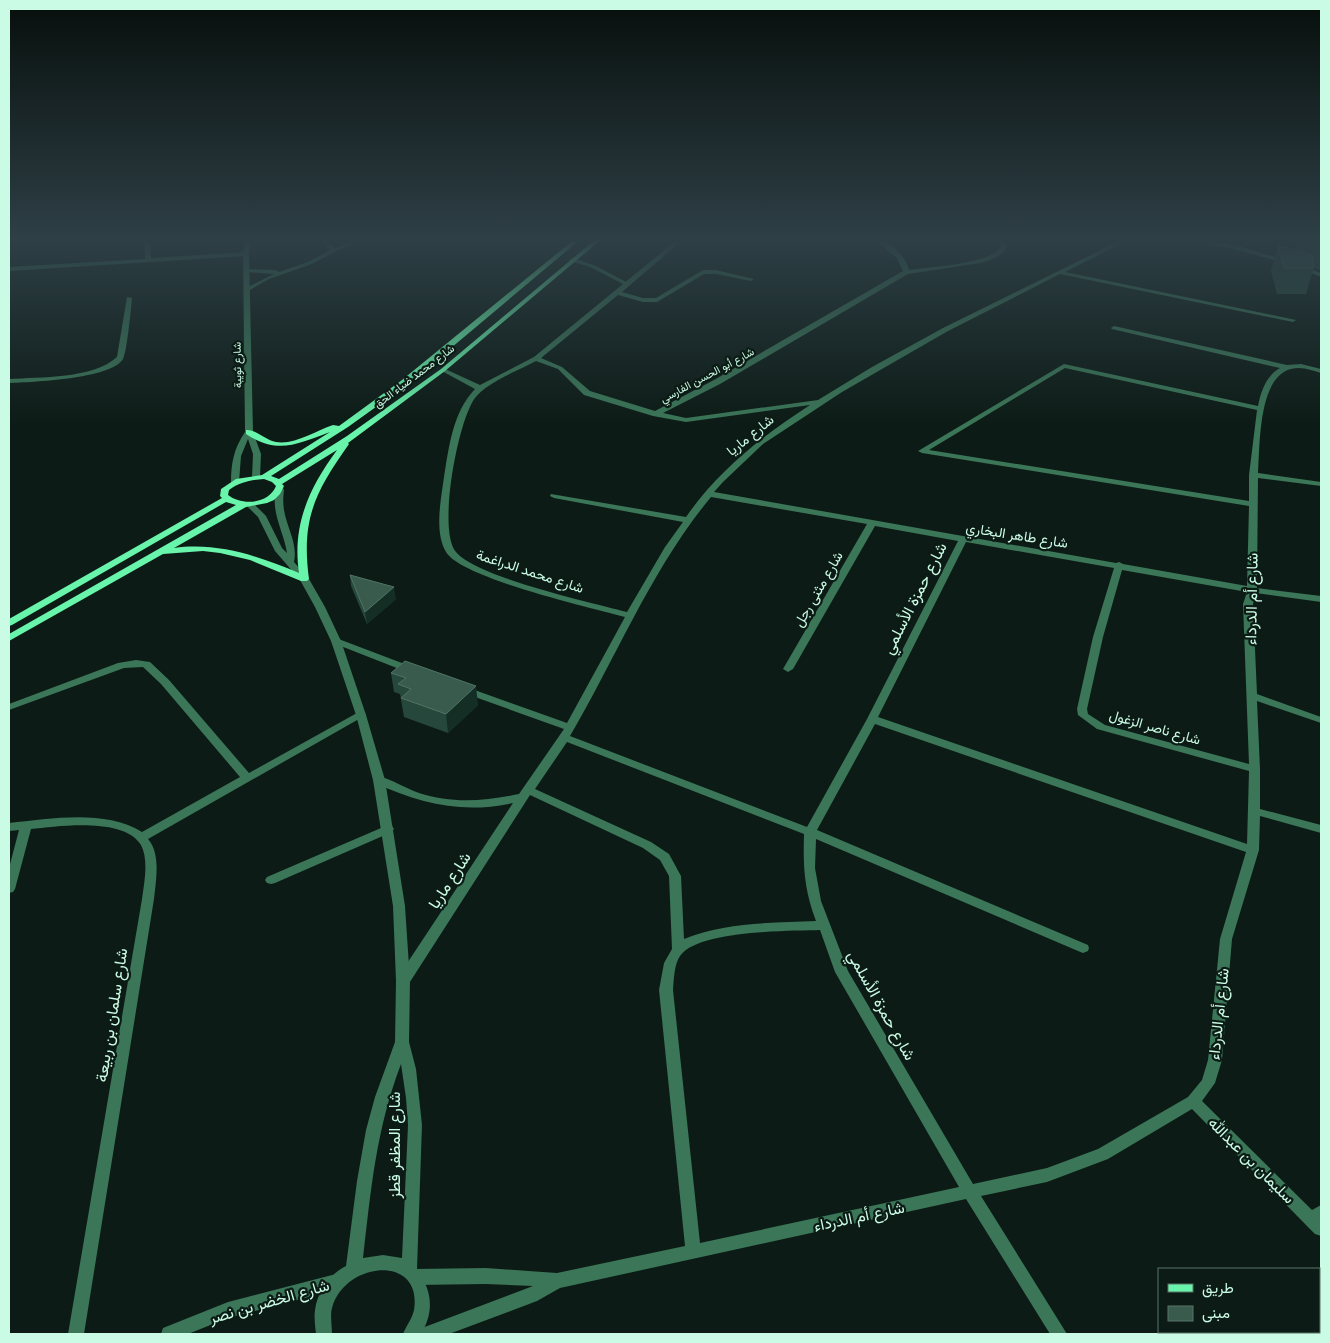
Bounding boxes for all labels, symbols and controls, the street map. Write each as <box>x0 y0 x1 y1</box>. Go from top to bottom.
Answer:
street label: شارع محمد ضياء الحق <box>371 341 458 412</box>
street label: شارع ثويبة <box>230 342 245 388</box>
street label: شارع أبو الحسن الفارسي <box>658 344 758 408</box>
street label: شارع ماريا <box>723 411 779 461</box>
street label: شارع طاهر البخاري <box>964 518 1069 555</box>
street label: شارع حمزة الأسلمي <box>877 539 954 659</box>
street label: شارع محمد الدراغمة <box>473 545 586 599</box>
street label: شارع مثنى رجل <box>789 548 849 631</box>
street label: شارع أم الدرداء <box>1240 553 1264 645</box>
street label: شارع ناصر الزغول <box>1107 705 1203 751</box>
street label: شارع ماريا <box>423 848 476 913</box>
street label: شارع حمزة الأسلمي <box>840 946 921 1065</box>
street label: شارع سلمان بن ربيعة <box>91 947 133 1084</box>
street label: شارع أم الدرداء <box>1203 967 1235 1061</box>
street label: شارع المظفر قطز <box>384 1092 406 1199</box>
street label: سليمان بن عبدالله <box>1204 1112 1300 1208</box>
street label: شارع أم الدرداء <box>812 1197 907 1237</box>
legend <box>1158 1268 1320 1333</box>
street label: شارع الخضر بن نصر <box>206 1274 332 1330</box>
text: طريق <box>1202 1278 1234 1298</box>
text: مبنى <box>1202 1303 1230 1323</box>

